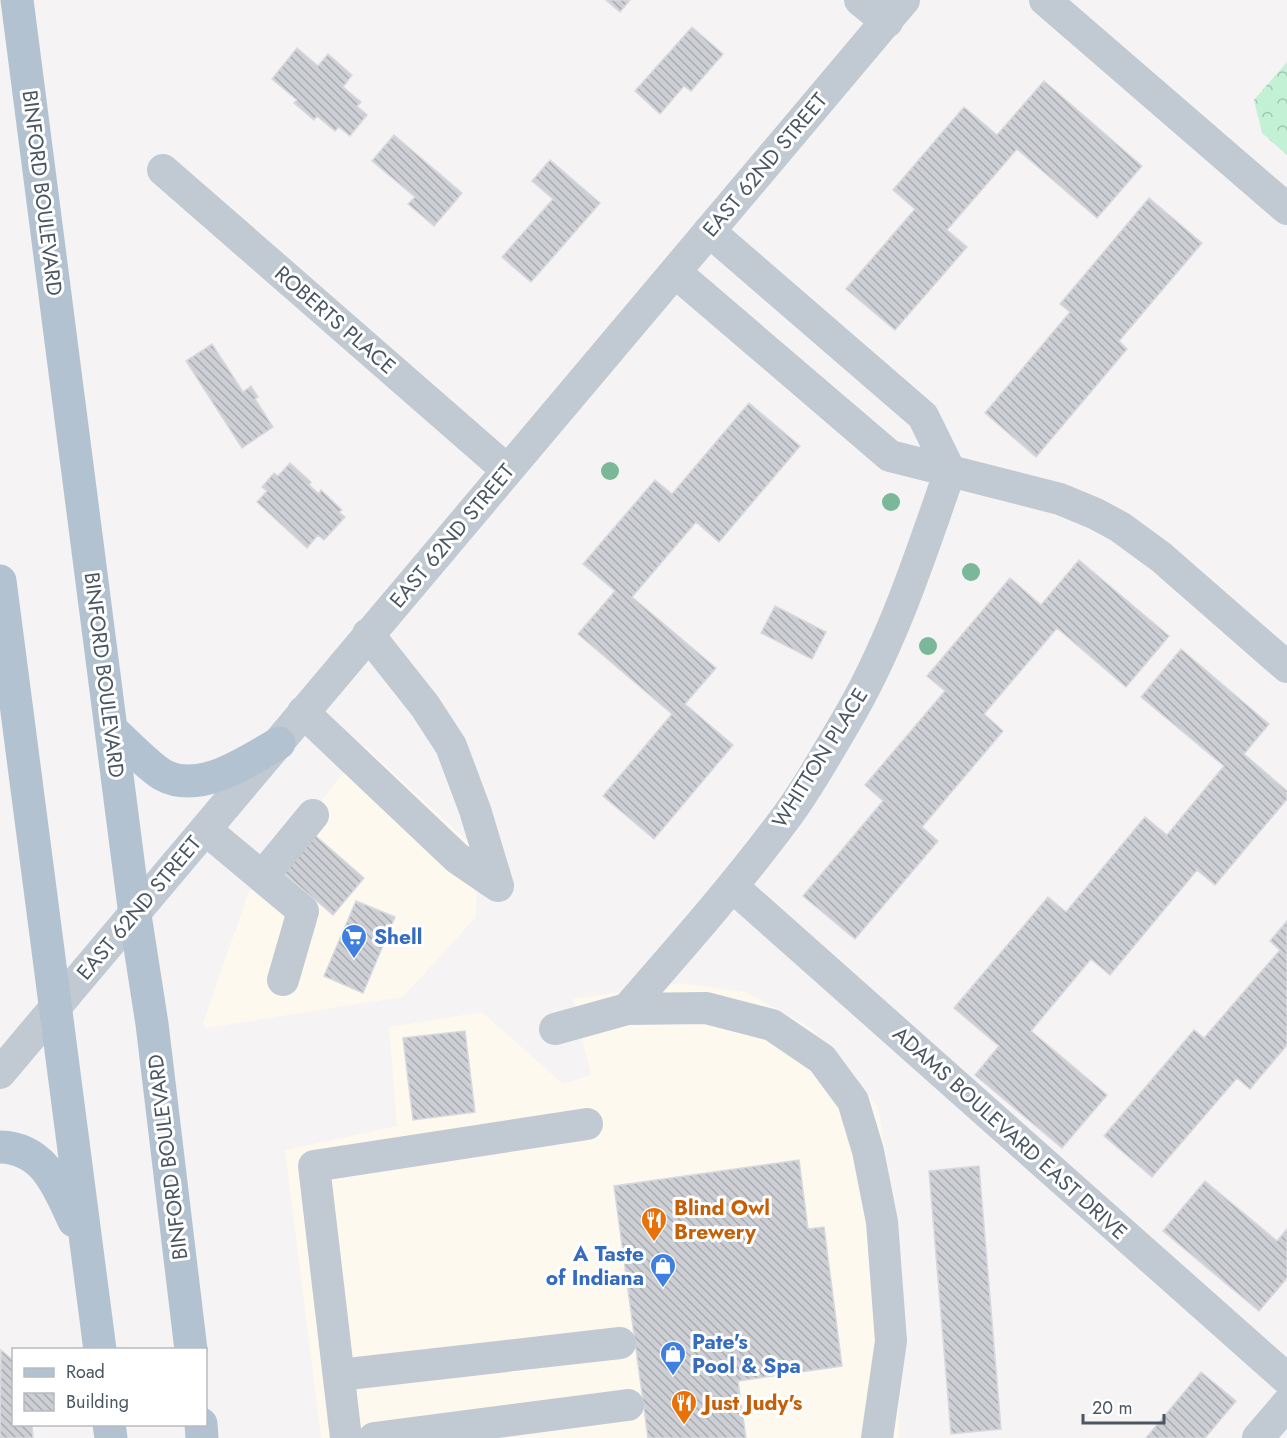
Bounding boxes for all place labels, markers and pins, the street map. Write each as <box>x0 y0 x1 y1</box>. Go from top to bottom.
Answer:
supermarket icon: Shell <box>339 922 369 960</box>
place label: Shell <box>374 922 422 952</box>
place label: Blind Owl Brewery <box>674 1193 770 1247</box>
restaurant icon: Blind Owl Brewery <box>639 1205 669 1243</box>
place label: A Taste of Indiana <box>546 1239 644 1293</box>
shop icon: A Taste of Indiana <box>648 1251 678 1289</box>
place label: Pate's Pool & Spa <box>692 1327 801 1381</box>
shop icon: Pate's Pool & Spa <box>658 1339 688 1377</box>
restaurant icon: Just Judy's <box>669 1388 699 1426</box>
place label: Just Judy's <box>700 1388 803 1418</box>

